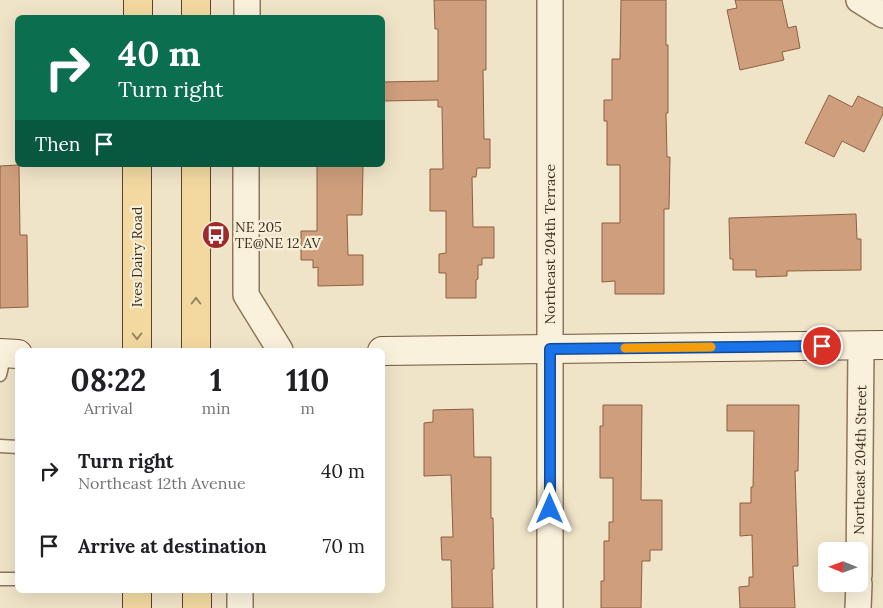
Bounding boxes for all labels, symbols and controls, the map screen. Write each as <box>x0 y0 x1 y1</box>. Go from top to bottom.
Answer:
text: 40 m <box>118 31 201 76</box>
icon: right <box>35 35 100 100</box>
text: Turn right <box>118 75 223 103</box>
icon: arrive <box>90 130 118 158</box>
text: Then <box>35 132 80 156</box>
street label: Northeast 204th Terrace <box>541 163 559 324</box>
street label: Ives Dairy Road <box>128 207 146 307</box>
place label: NE 205 TE@NE 12 AV <box>235 218 321 252</box>
bus stop icon: NE 205 TE@NE 12 AV <box>201 220 231 250</box>
one-way arrow <box>191 297 201 305</box>
pin <box>801 325 843 367</box>
one-way arrow <box>132 332 142 340</box>
icon: arrive <box>808 332 836 360</box>
text: 08:22 <box>71 361 146 399</box>
text: 1 <box>210 361 222 399</box>
text: 110 <box>286 361 329 399</box>
street label: Northeast 204th Street <box>850 384 870 535</box>
text: Arrival <box>84 398 133 418</box>
text: min <box>202 398 230 418</box>
text: m <box>301 398 315 418</box>
text: Turn right <box>78 449 174 473</box>
icon: right <box>35 457 63 485</box>
text: 40 m <box>321 459 365 483</box>
text: Northeast 12th Avenue <box>78 473 246 493</box>
position arrow <box>523 482 575 534</box>
icon: arrive <box>35 532 63 560</box>
text: Arrive at destination <box>78 534 267 558</box>
text: 70 m <box>322 534 365 558</box>
north arrow <box>818 542 868 592</box>
map controls <box>818 542 868 592</box>

